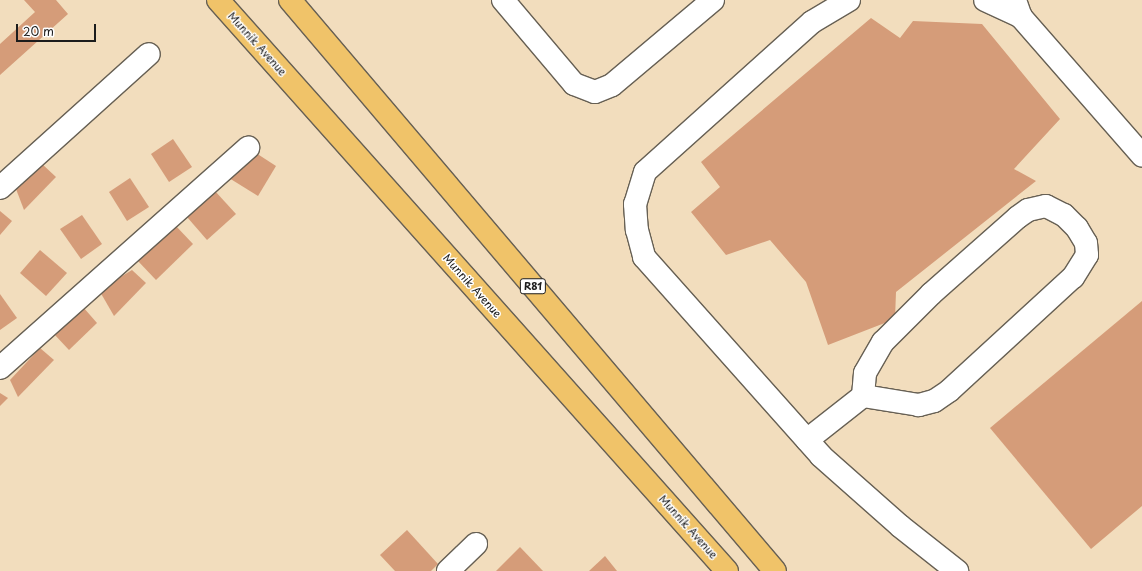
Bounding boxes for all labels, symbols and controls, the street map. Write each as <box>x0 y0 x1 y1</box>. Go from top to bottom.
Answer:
street label: Munnik Avenue <box>225 9 289 79</box>
scale bar <box>18 16 98 42</box>
text: 20 m <box>23 22 54 40</box>
street label: Munnik Avenue <box>440 251 504 321</box>
road number: R81 <box>519 278 547 294</box>
street label: Munnik Avenue <box>656 492 720 562</box>

